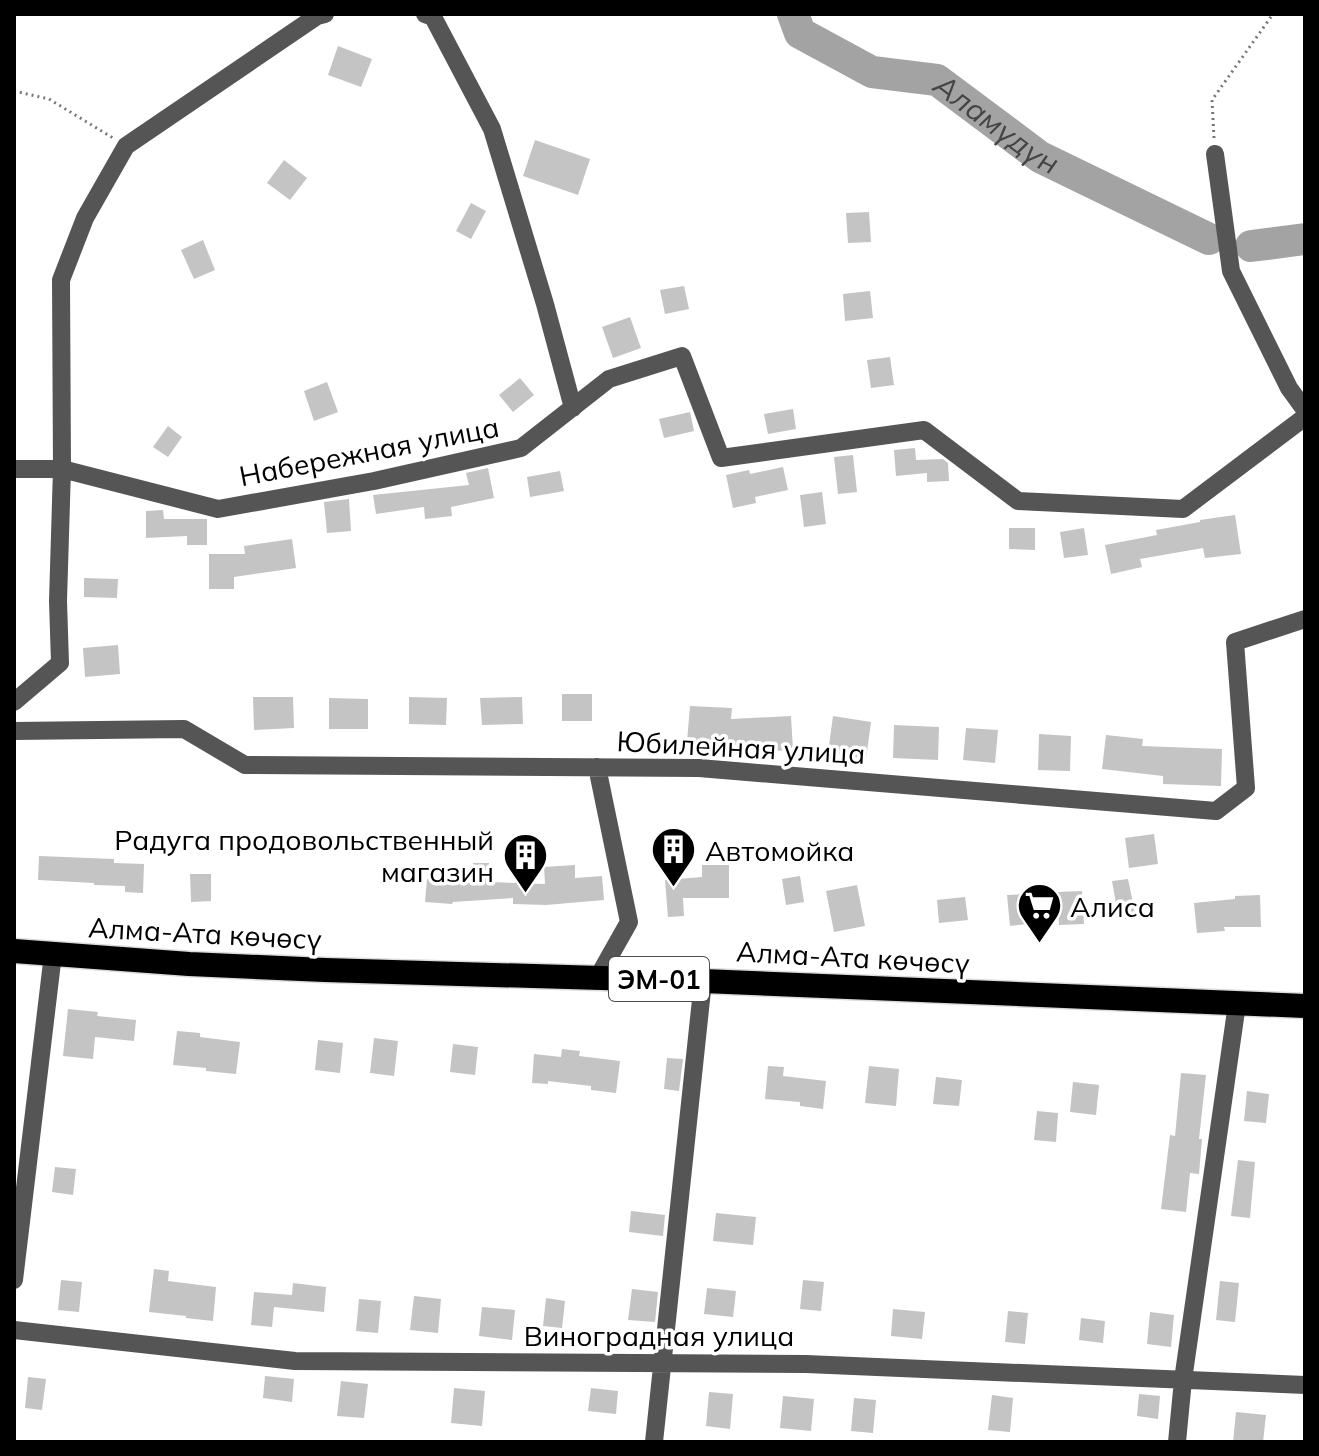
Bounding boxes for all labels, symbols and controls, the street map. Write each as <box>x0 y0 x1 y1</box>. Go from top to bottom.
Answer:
water label: Аламүдүн <box>926 65 1065 182</box>
street label: Набережная улица <box>236 409 502 493</box>
street label: Юбилейная улица <box>616 723 866 771</box>
place label: Радуга продовольственный магазин <box>114 822 494 889</box>
building icon: Автомойка <box>650 826 698 889</box>
building icon: Радуга продовольственный магазин <box>501 831 549 894</box>
place label: Автомойка <box>705 833 854 868</box>
supermarket icon: Алиса <box>1015 882 1063 945</box>
place label: Алиса <box>1070 889 1155 924</box>
street label: Алма-Ата көчөсү <box>87 909 323 957</box>
street label: Алма-Ата көчөсү <box>735 933 971 981</box>
road number: ЭМ-01 <box>609 957 709 1001</box>
street label: Виноградная улица <box>524 1318 794 1353</box>

